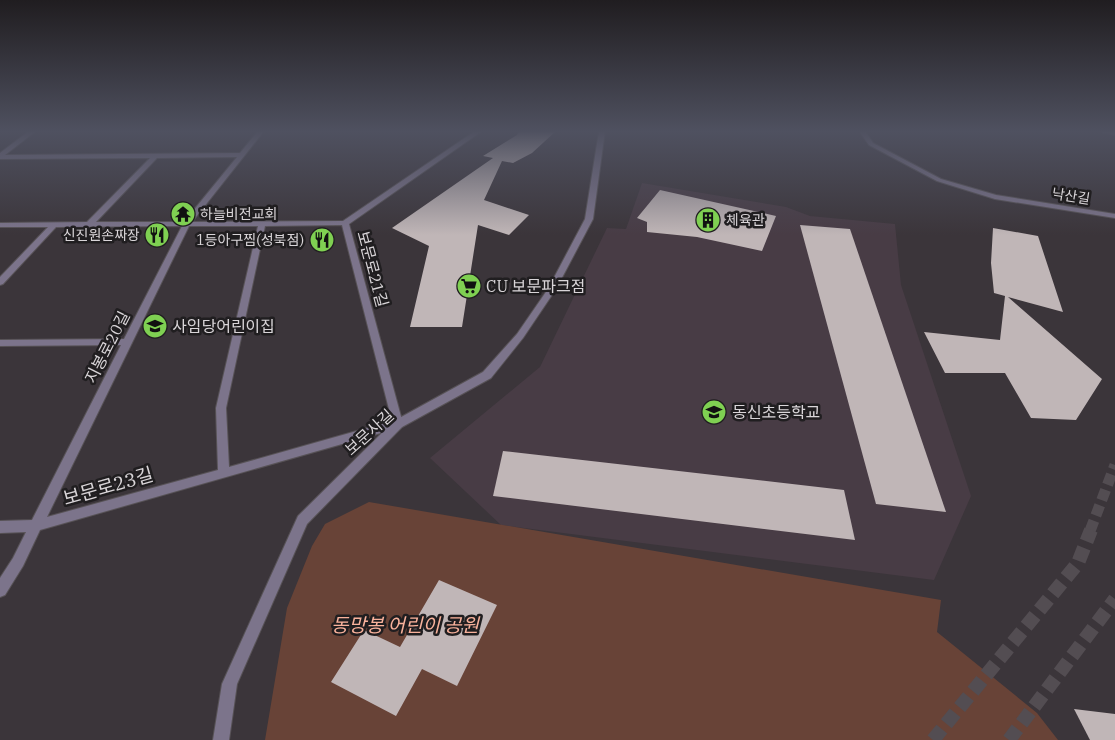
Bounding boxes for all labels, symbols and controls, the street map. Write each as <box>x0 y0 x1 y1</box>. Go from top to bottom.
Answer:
street label: 낙산길 <box>1051 184 1091 208</box>
temple icon: 하늘비전교회 <box>170 201 196 227</box>
place label: 하늘비전교회 <box>200 205 277 223</box>
building icon: 체육관 <box>695 207 721 233</box>
place label: 체육관 <box>726 211 765 229</box>
restaurant icon: 신진원손짜장 <box>144 222 170 248</box>
place label: 신진원손짜장 <box>63 226 140 244</box>
restaurant icon: 1등아구찜(성북점) <box>309 227 335 253</box>
street label: 보문로21길 <box>353 229 393 309</box>
place label: 1등아구찜(성북점) <box>196 231 304 249</box>
supermarket icon: CU 보문파크점 <box>456 273 482 299</box>
place label: CU 보문파크점 <box>486 276 585 296</box>
street label: 지봉로20길 <box>80 308 134 386</box>
school or university icon: 사임당어린이집 <box>142 313 168 339</box>
place label: 사임당어린이집 <box>172 316 275 336</box>
school or university icon: 동신초등학교 <box>701 399 727 425</box>
place label: 동신초등학교 <box>732 402 820 422</box>
street label: 보문사길 <box>340 405 398 459</box>
street label: 보문로23길 <box>60 462 156 510</box>
park label: 동망봉 어린이 공원 <box>331 613 480 637</box>

